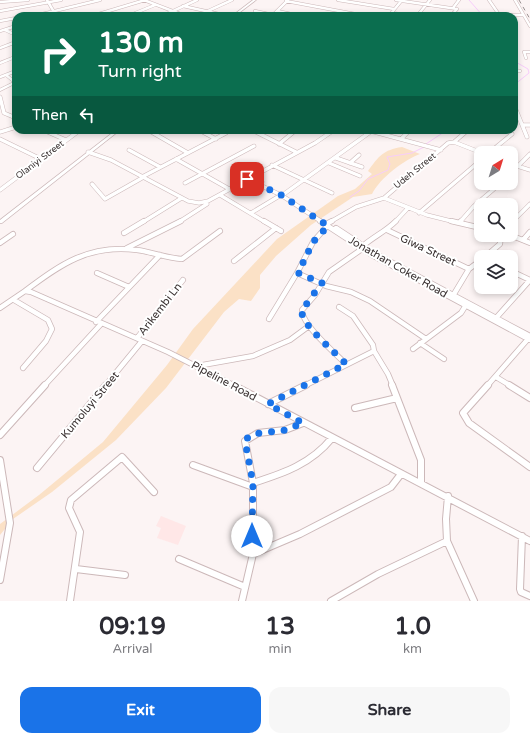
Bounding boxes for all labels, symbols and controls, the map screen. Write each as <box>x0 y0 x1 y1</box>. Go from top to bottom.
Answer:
text: 130 m <box>98 26 184 60</box>
icon: right <box>32 28 84 80</box>
text: Turn right <box>98 60 182 82</box>
icon: left <box>76 104 98 126</box>
text: Then <box>32 106 68 124</box>
street label: Olaniyi Street <box>14 138 67 182</box>
north arrow <box>474 146 518 190</box>
map controls <box>474 146 518 294</box>
street label: Udeh Street <box>392 150 439 191</box>
pin <box>230 162 264 196</box>
icon: arrive <box>236 168 258 190</box>
button: search <box>474 198 518 242</box>
street label: Giwa Street <box>398 231 458 269</box>
street label: Jonathan Coker Road <box>346 233 450 301</box>
button: layers <box>474 250 518 294</box>
street label: Arikembi Ln <box>136 280 184 338</box>
street label: Pipeline Road <box>189 358 259 404</box>
street label: Kumoluyi Street <box>58 369 122 441</box>
position arrow <box>231 515 273 557</box>
text: 09:19 <box>99 612 166 641</box>
text: 13 <box>265 612 295 641</box>
text: 1.0 <box>394 612 431 641</box>
text: Arrival <box>112 641 153 657</box>
text: min <box>269 641 292 657</box>
text: km <box>403 641 422 657</box>
button: Exit <box>20 687 261 733</box>
button: Share <box>269 687 510 733</box>

